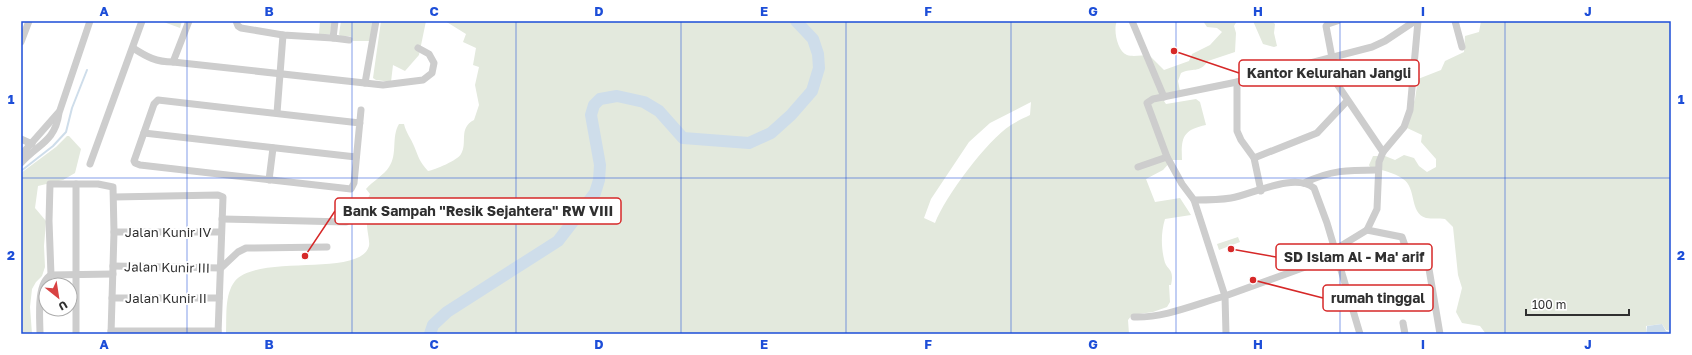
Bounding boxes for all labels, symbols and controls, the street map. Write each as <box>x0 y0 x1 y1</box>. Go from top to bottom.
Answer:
text: A <box>99 3 109 19</box>
text: B <box>264 3 274 19</box>
text: C <box>429 3 439 19</box>
text: D <box>594 3 604 19</box>
text: E <box>760 3 768 19</box>
text: F <box>924 3 932 19</box>
text: G <box>1088 3 1098 19</box>
text: H <box>1253 3 1263 19</box>
text: I <box>1421 3 1425 19</box>
text: J <box>1584 3 1592 19</box>
callout: Kantor Kelurahan Jangli <box>1239 60 1419 86</box>
text: Kantor Kelurahan Jangli <box>1247 64 1411 81</box>
text: 1 <box>8 91 15 107</box>
text: 1 <box>1678 91 1685 107</box>
callout: Bank Sampah "Resik Sejahtera" RW VIII <box>335 198 621 224</box>
text: Bank Sampah "Resik Sejahtera" RW VIII <box>343 202 613 219</box>
street label: Jalan Kunir IV <box>125 224 212 240</box>
callout: SD Islam Al - Ma' arif <box>1276 244 1432 270</box>
text: 2 <box>7 247 15 263</box>
text: 2 <box>1677 247 1685 263</box>
text: SD Islam Al - Ma' arif <box>1284 248 1425 265</box>
street label: Jalan Kunir III <box>124 258 210 276</box>
north arrow <box>38 277 78 317</box>
callout: rumah tinggal <box>1323 285 1433 311</box>
text: rumah tinggal <box>1331 289 1425 306</box>
street label: Jalan Kunir II <box>125 290 207 306</box>
scale bar <box>1526 291 1629 317</box>
text: 100 m <box>1532 297 1566 312</box>
text: U <box>57 298 70 314</box>
text: A <box>99 336 109 352</box>
text: B <box>264 336 274 352</box>
text: C <box>429 336 439 352</box>
text: D <box>594 336 604 352</box>
text: E <box>760 336 768 352</box>
text: F <box>924 336 932 352</box>
text: G <box>1088 336 1098 352</box>
text: H <box>1253 336 1263 352</box>
text: I <box>1421 336 1425 352</box>
text: J <box>1584 336 1592 352</box>

